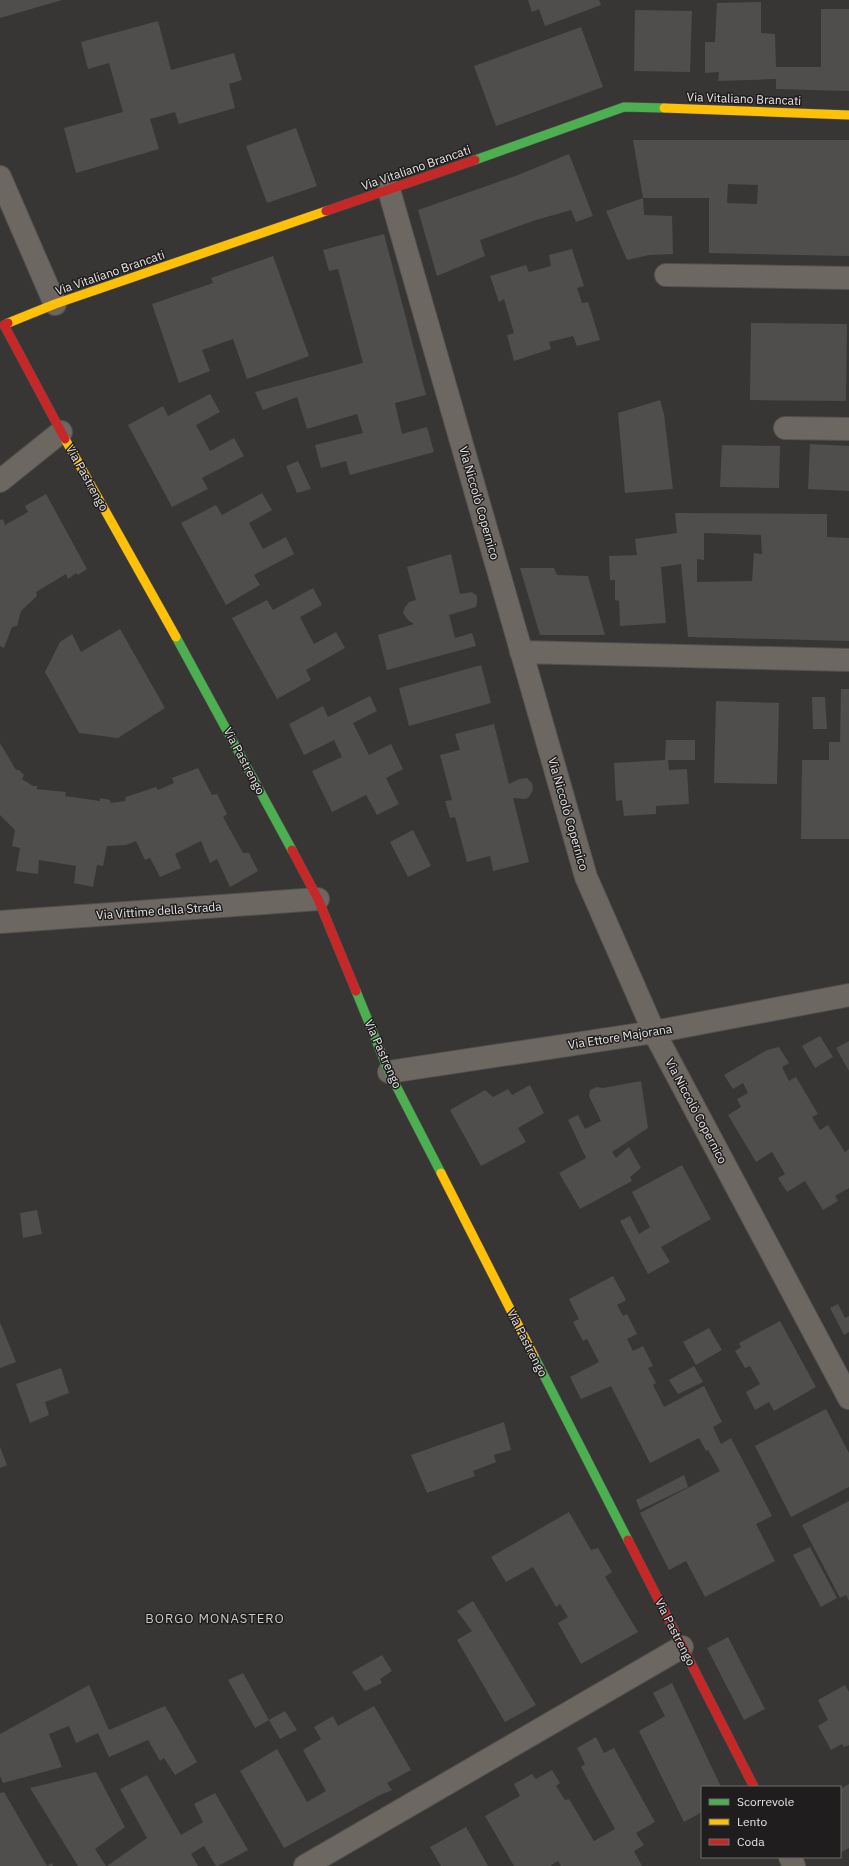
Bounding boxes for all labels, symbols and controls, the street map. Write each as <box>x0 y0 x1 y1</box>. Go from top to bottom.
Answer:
street label: Via Vitaliano Brancati <box>686 89 802 108</box>
street label: Via Vitaliano Brancati <box>359 142 472 193</box>
street label: Via Vitaliano Brancati <box>53 247 166 298</box>
street label: Via Pastrengo <box>63 442 112 514</box>
street label: Via Niccolò Copernico <box>456 445 503 561</box>
street label: Via Pastrengo <box>220 725 269 797</box>
street label: Via Niccolò Copernico <box>545 756 592 872</box>
street label: Via Vittime della Strada <box>96 899 223 922</box>
street label: Via Pastrengo <box>362 1017 405 1091</box>
street label: Via Ettore Majorana <box>567 1021 674 1052</box>
street label: Via Niccolò Copernico <box>662 1056 731 1166</box>
street label: Via Pastrengo <box>504 1306 551 1379</box>
street label: Via Pastrengo <box>652 1595 699 1668</box>
district label: BORGO MONASTERO <box>145 1610 285 1627</box>
legend <box>701 1786 841 1858</box>
text: Scorrevole <box>737 1794 795 1809</box>
text: Lento <box>737 1814 767 1829</box>
text: Coda <box>737 1834 765 1849</box>

